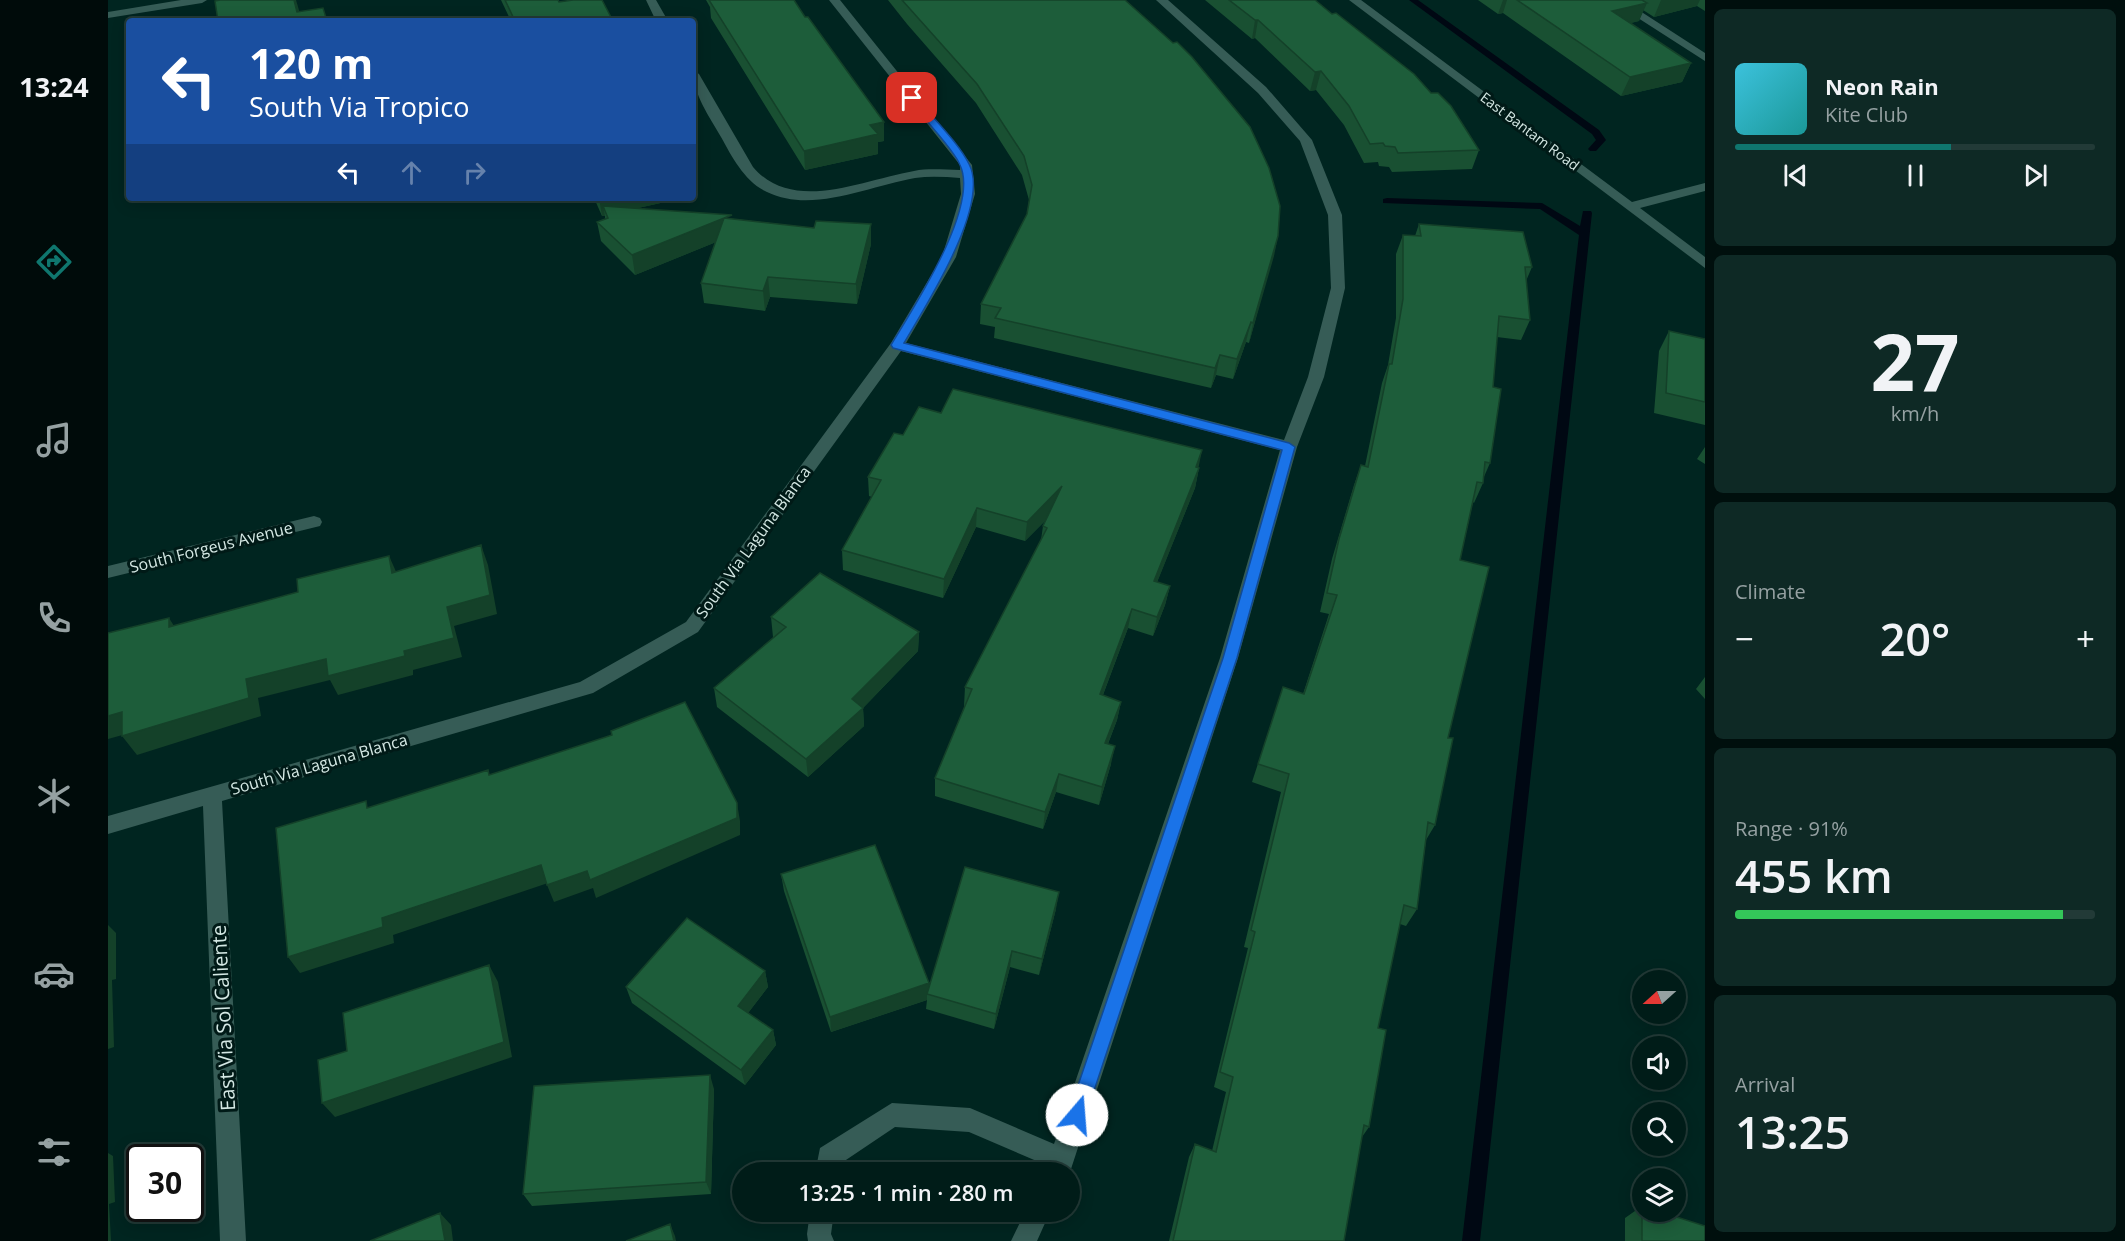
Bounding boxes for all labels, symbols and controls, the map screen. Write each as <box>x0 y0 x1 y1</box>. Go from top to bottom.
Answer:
text: 120 m <box>249 34 373 91</box>
icon: left <box>150 42 228 120</box>
text: 13:24 <box>19 68 89 105</box>
text: Neon Rain <box>1825 71 1939 101</box>
pin <box>886 72 937 123</box>
icon: arrive <box>895 81 928 114</box>
text: South Via Tropico <box>249 88 469 125</box>
street label: East Bantam Road <box>1477 88 1583 174</box>
text: Kite Club <box>1825 101 1908 128</box>
icon: left <box>332 156 365 189</box>
icon: ahead <box>395 156 428 189</box>
icon: right <box>458 156 491 189</box>
icon: previous <box>1779 159 1812 192</box>
icon: pause <box>1899 159 1932 192</box>
icon: next <box>2019 159 2052 192</box>
icon: directions <box>33 241 75 283</box>
text: 27 <box>1870 308 1960 414</box>
text: km/h <box>1891 400 1939 427</box>
icon: music <box>33 419 75 461</box>
street label: South Via Laguna Blanca <box>690 462 816 622</box>
street label: South Forgeus Avenue <box>127 516 295 578</box>
text: Climate <box>1735 578 1806 605</box>
icon: phone <box>33 597 75 639</box>
text: 20° <box>1880 608 1950 669</box>
text: − <box>1735 616 1754 661</box>
text: + <box>2076 616 2095 661</box>
street label: South Via Laguna Blanca <box>228 728 410 800</box>
icon: climate <box>33 775 75 817</box>
text: Range · 91% <box>1735 815 1848 842</box>
text: 455 km <box>1735 845 1893 906</box>
street label: East Via Sol Caliente <box>205 924 241 1112</box>
icon: car <box>33 953 75 995</box>
north arrow <box>1632 970 1686 1024</box>
map controls <box>1632 970 1686 1222</box>
button: sound <box>1632 1036 1686 1090</box>
text: Arrival <box>1735 1071 1795 1098</box>
position arrow <box>1045 1083 1109 1147</box>
text: 13:25 <box>1735 1101 1850 1162</box>
button: search <box>1632 1102 1686 1156</box>
icon: filters <box>33 1131 75 1173</box>
speed limit sign: 30 <box>126 1144 204 1222</box>
button: layers <box>1632 1168 1686 1222</box>
text: 13:25 · 1 min · 280 m <box>798 1177 1014 1207</box>

